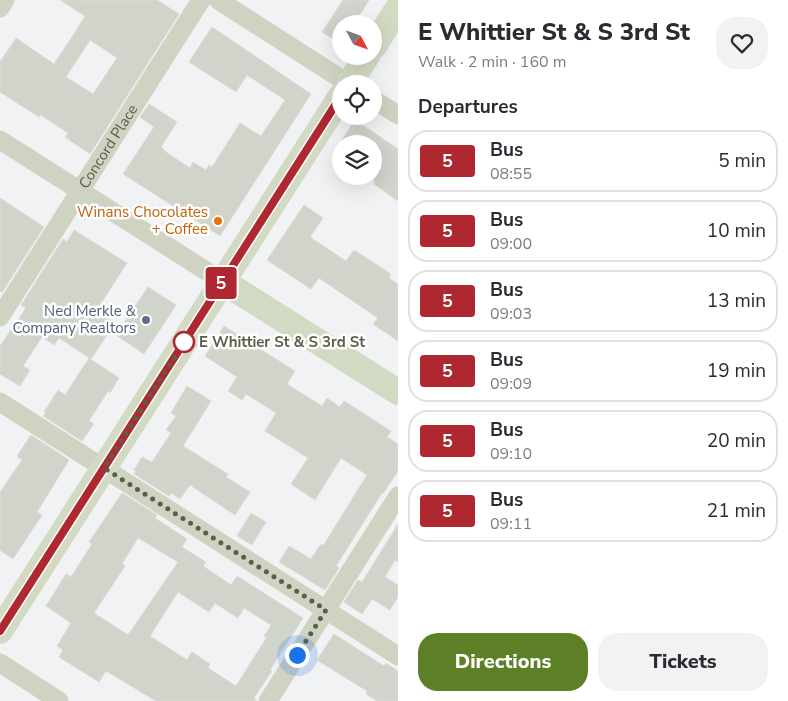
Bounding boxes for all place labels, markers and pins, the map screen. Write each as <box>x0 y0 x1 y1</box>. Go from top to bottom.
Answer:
place label: Winans Chocolates + Coffee <box>77 202 208 239</box>
marker: Winans Chocolates + Coffee <box>212 215 224 227</box>
place label: Ned Merkle & Company Realtors <box>12 301 137 338</box>
marker: Ned Merkle & Company Realtors <box>140 314 152 326</box>
marker: E Whittier St & S 3rd St <box>173 331 195 353</box>
place label: E Whittier St & S 3rd St <box>199 332 365 352</box>

